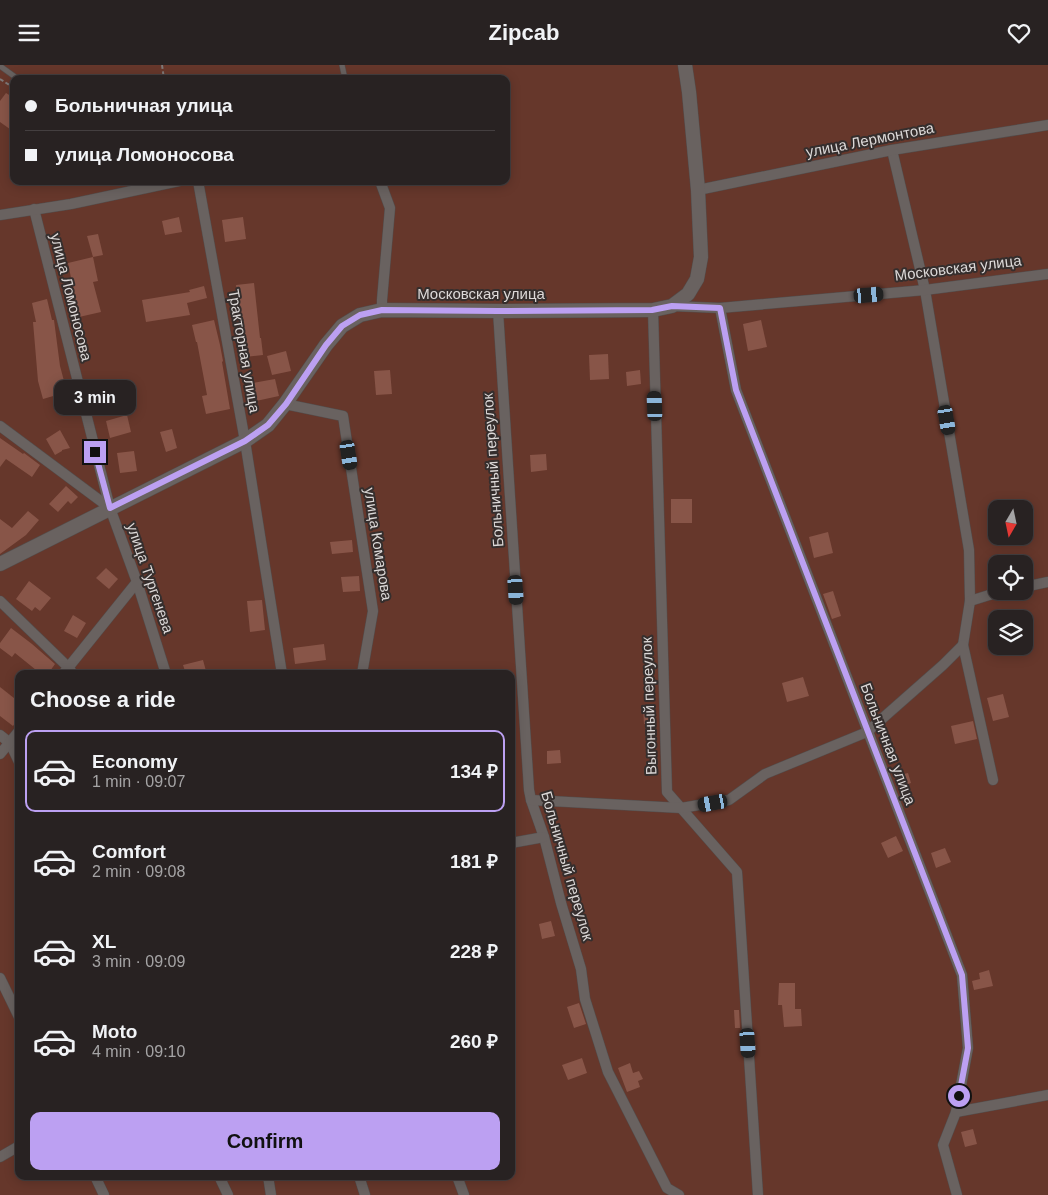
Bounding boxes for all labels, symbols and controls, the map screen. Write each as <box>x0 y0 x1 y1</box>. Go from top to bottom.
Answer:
icon: menu <box>15 19 43 47</box>
icon: heart <box>1005 19 1033 47</box>
text: Zipcab <box>489 20 559 45</box>
text: Больничная улица <box>55 95 233 116</box>
street label: улица Лермонтова <box>804 119 936 160</box>
text: улица Ломоносова <box>55 144 234 165</box>
street label: улица Ломоносова <box>47 231 96 363</box>
street label: Московская улица <box>894 251 1023 284</box>
street label: Московская улица <box>417 285 545 302</box>
car <box>853 286 884 304</box>
street label: Тракторная улица <box>225 288 264 415</box>
callout: 3 min <box>54 379 136 415</box>
text: 3 min <box>74 389 116 406</box>
car <box>646 391 663 421</box>
street label: Больничный переулок <box>479 392 506 548</box>
car <box>937 404 956 436</box>
car <box>339 439 358 471</box>
route end <box>84 441 106 463</box>
street label: улица Комарова <box>361 486 396 602</box>
north arrow <box>988 500 1032 545</box>
map controls <box>988 500 1033 655</box>
street label: улица Тургенева <box>124 520 178 636</box>
button: locate <box>988 555 1033 600</box>
car <box>507 575 524 605</box>
button: layers <box>988 610 1033 655</box>
street label: Выгонный переулок <box>638 636 659 775</box>
street label: Больничная улица <box>857 681 920 808</box>
text: Choose a ride <box>30 687 175 712</box>
icon: car <box>32 749 77 794</box>
text: Economy <box>92 751 178 772</box>
text: 134 ₽ <box>450 761 498 782</box>
text: 1 min · 09:07 <box>92 773 185 790</box>
street label: Больничный переулок <box>538 789 597 943</box>
car <box>696 793 729 813</box>
icon: car <box>32 839 77 884</box>
text: Comfort <box>92 841 166 862</box>
text: 181 ₽ <box>450 851 498 872</box>
text: 2 min · 09:08 <box>92 863 185 880</box>
icon: car <box>32 929 77 974</box>
text: XL <box>92 931 116 952</box>
text: 228 ₽ <box>450 941 498 962</box>
text: 3 min · 09:09 <box>92 953 185 970</box>
icon: car <box>32 1019 77 1064</box>
text: Moto <box>92 1021 137 1042</box>
car <box>739 1028 756 1058</box>
text: 260 ₽ <box>450 1031 498 1052</box>
text: 4 min · 09:10 <box>92 1043 185 1060</box>
route start <box>948 1085 970 1107</box>
button: Confirm <box>30 1112 500 1170</box>

